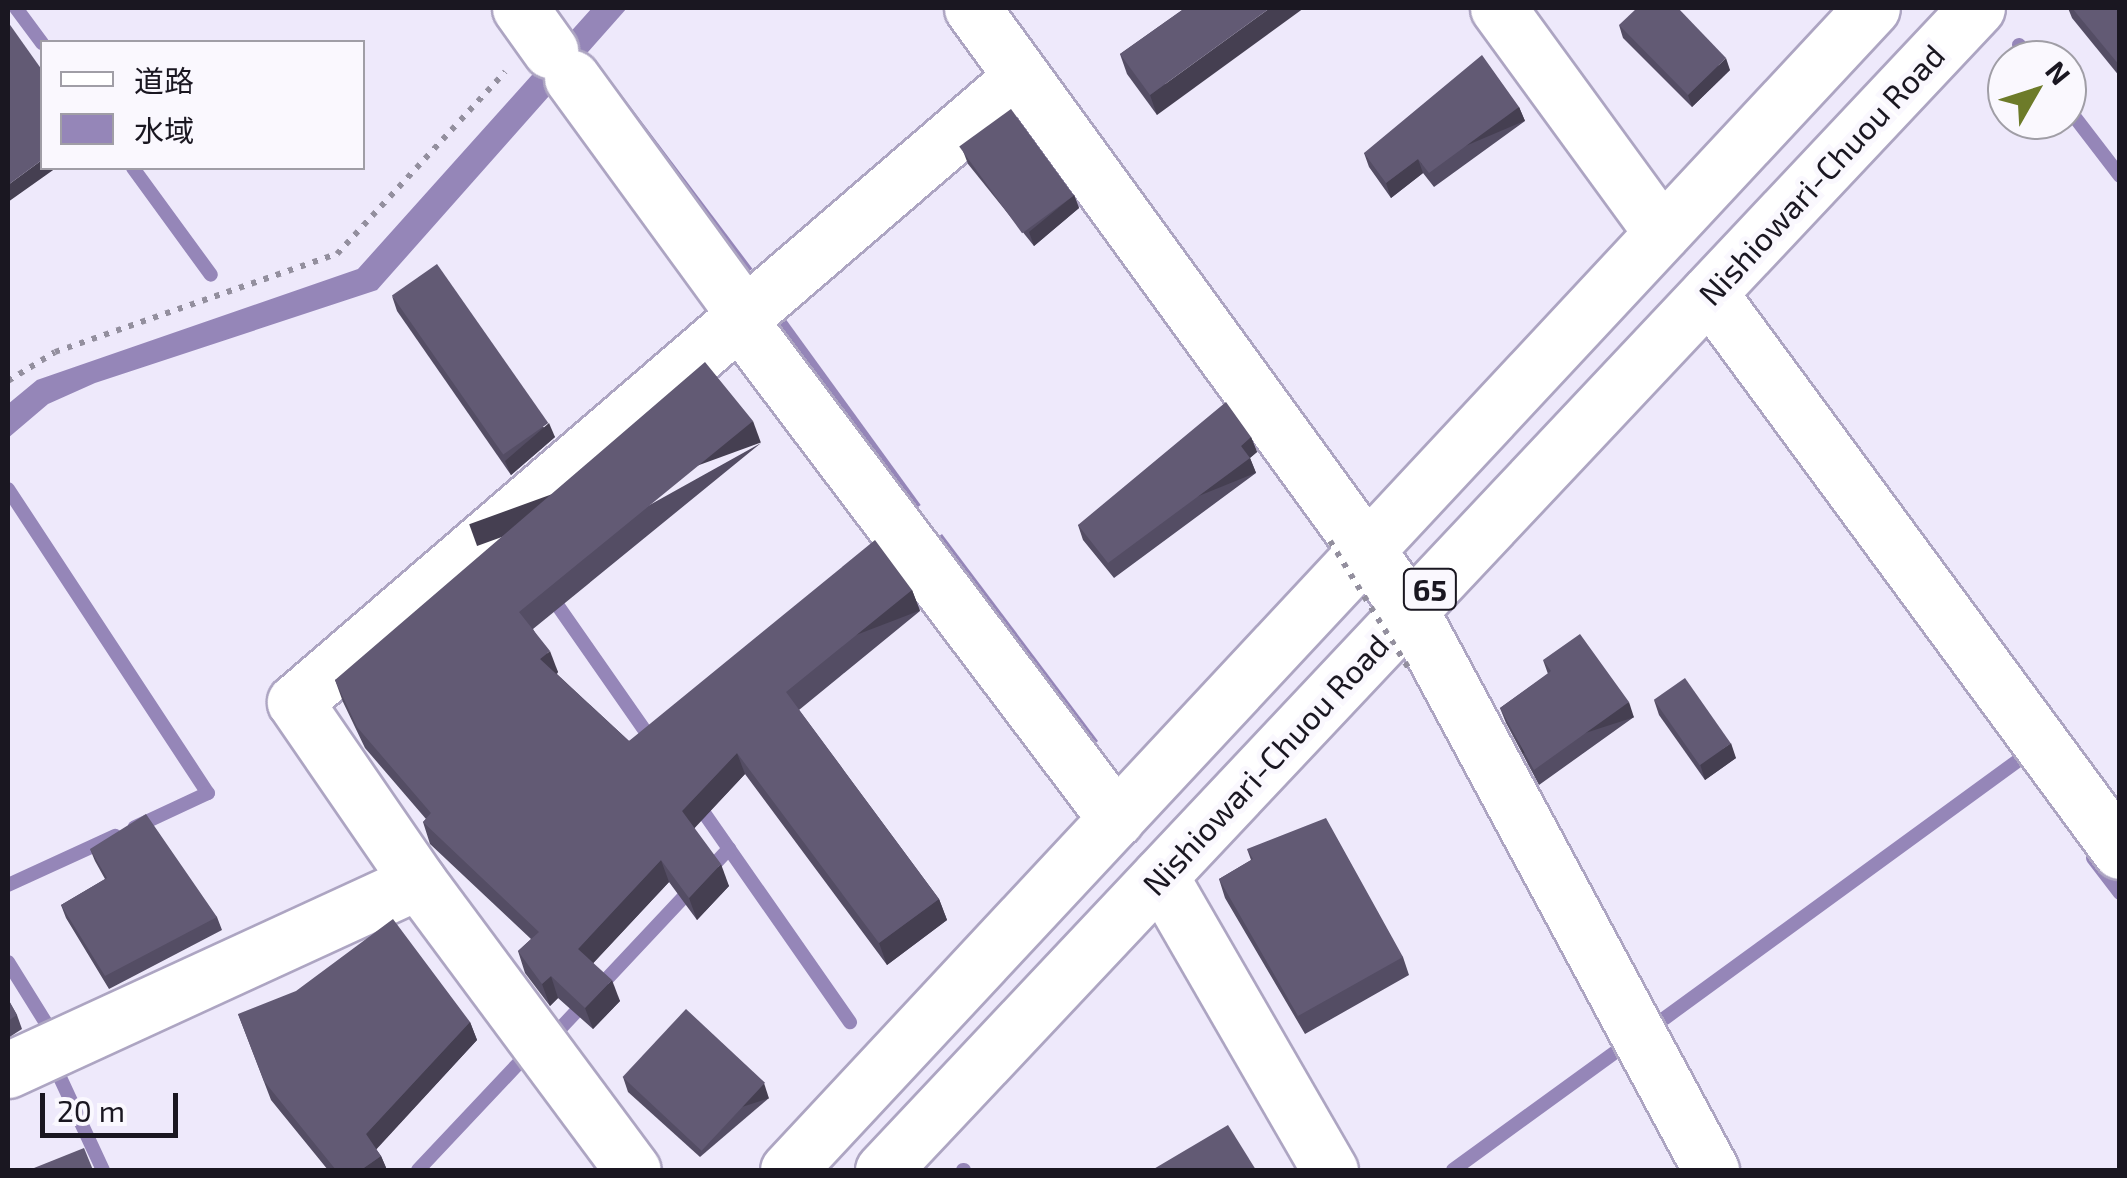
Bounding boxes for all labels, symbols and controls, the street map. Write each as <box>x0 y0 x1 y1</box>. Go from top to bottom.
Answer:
street label: Nishiowari-Chuou Road <box>1690 36 1952 312</box>
legend <box>40 40 365 170</box>
north arrow <box>1987 40 2087 140</box>
text: N <box>2039 54 2078 91</box>
text: 道路 <box>134 62 194 98</box>
text: 水域 <box>134 112 194 148</box>
road number: 65 <box>1402 564 1458 614</box>
street label: Nishiowari-Chuou Road <box>1134 626 1396 902</box>
scale bar <box>45 1073 182 1135</box>
text: 20 m <box>57 1092 125 1128</box>

